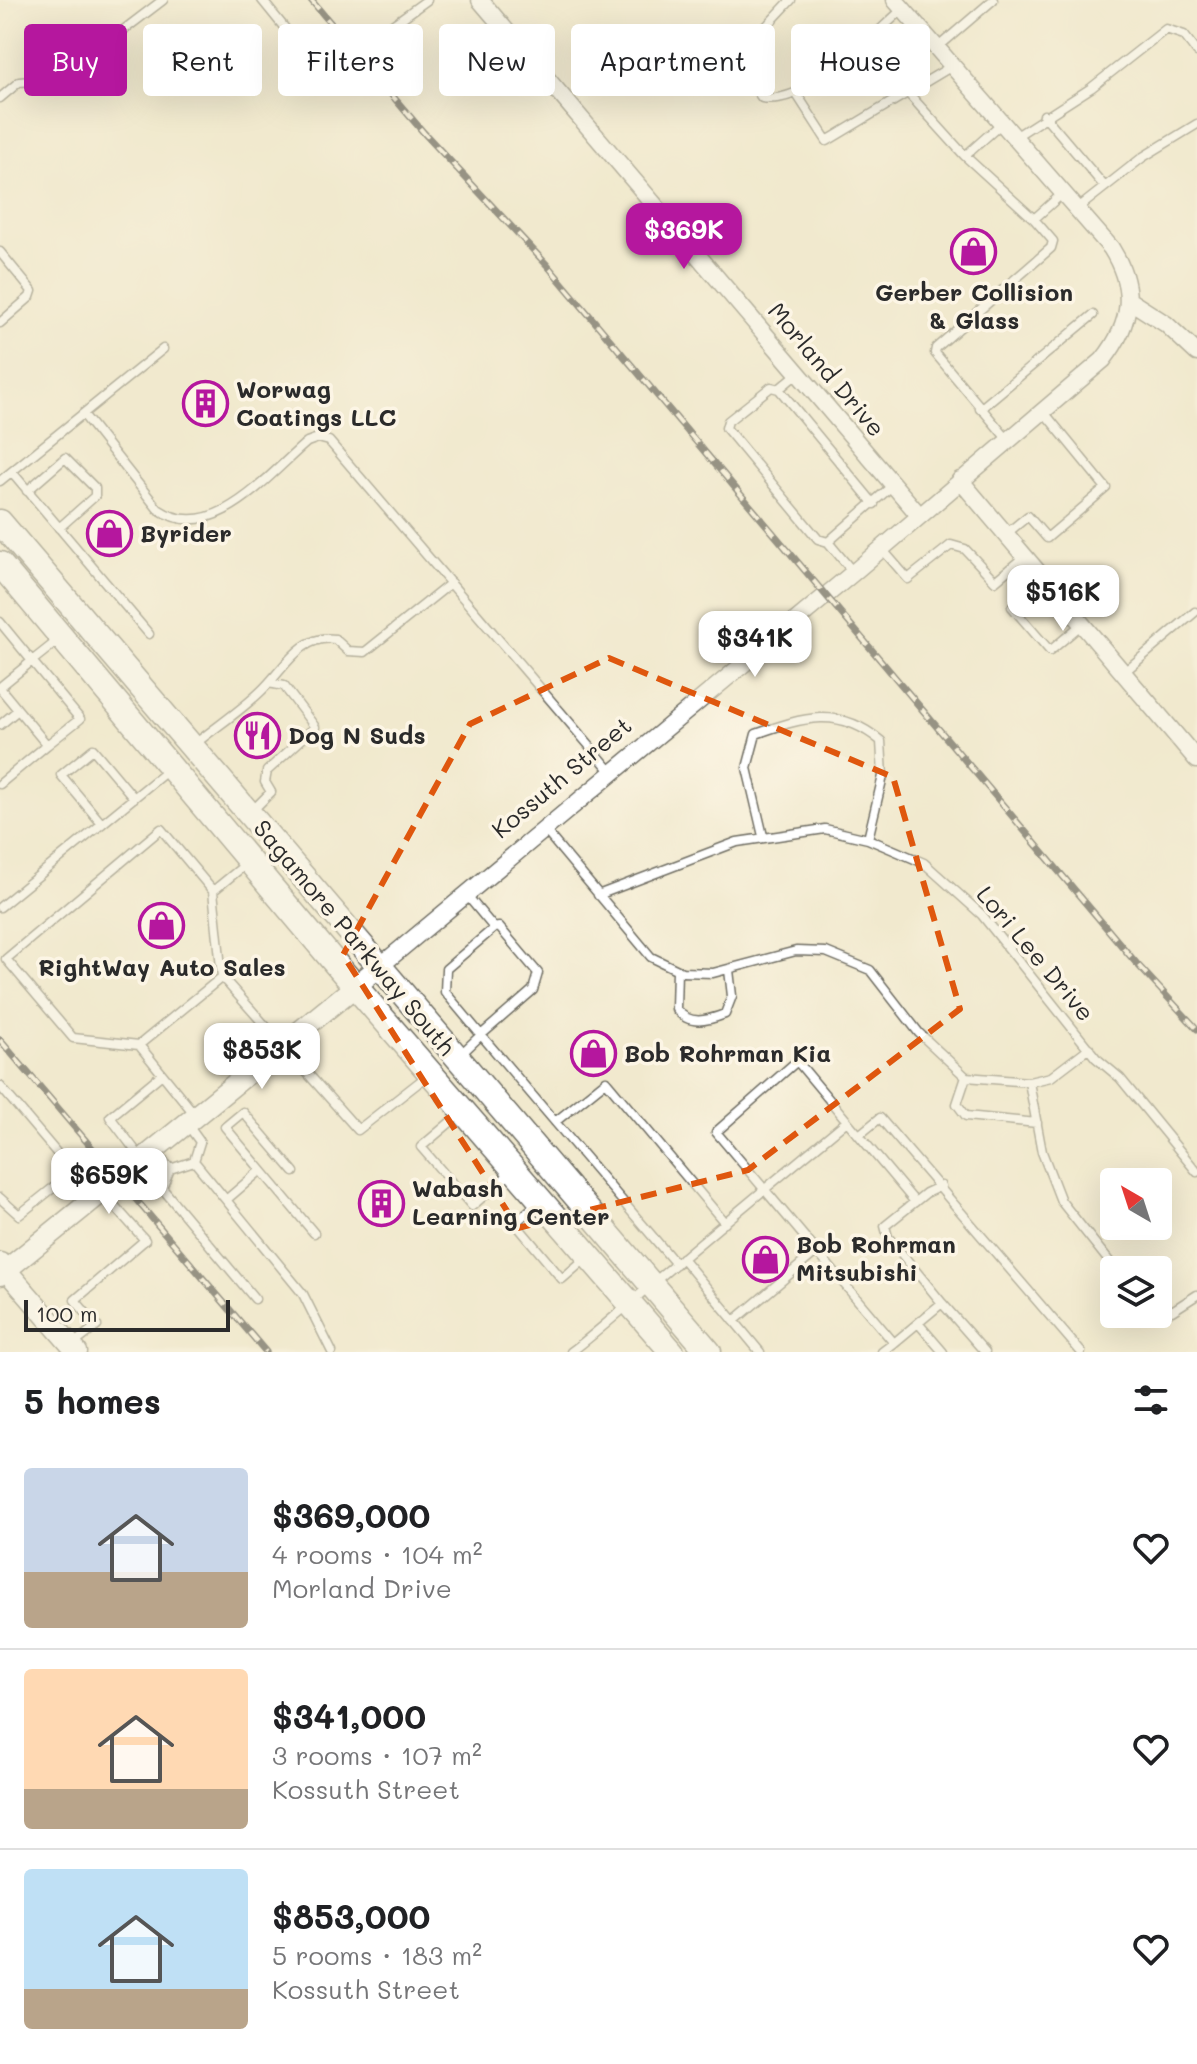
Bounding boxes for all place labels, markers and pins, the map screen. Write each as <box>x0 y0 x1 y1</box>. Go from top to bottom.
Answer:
pin: $369K <box>628 203 740 271</box>
shop icon: Gerber Collision & Glass <box>950 227 998 275</box>
place label: Gerber Collision & Glass <box>875 276 1073 335</box>
place label: Worwag Coatings LLC <box>236 373 397 432</box>
building icon: Worwag Coatings LLC <box>181 380 229 428</box>
shop icon: Byrider <box>85 510 133 558</box>
place label: Byrider <box>140 517 232 548</box>
pin: $516K <box>1007 565 1119 633</box>
pin: $341K <box>699 611 811 679</box>
restaurant icon: Dog N Suds <box>233 712 281 760</box>
place label: Dog N Suds <box>288 719 426 750</box>
shop icon: RightWay Auto Sales <box>138 902 186 950</box>
place label: RightWay Auto Sales <box>38 951 286 982</box>
pin: $853K <box>206 1023 318 1091</box>
shop icon: Bob Rohrman Kia <box>569 1030 617 1078</box>
place label: Bob Rohrman Kia <box>624 1037 831 1068</box>
pin: $659K <box>53 1148 165 1216</box>
place label: Wabash Learning Center <box>412 1172 609 1231</box>
building icon: Wabash Learning Center <box>357 1179 405 1227</box>
place label: Bob Rohrman Mitsubishi <box>796 1228 956 1287</box>
shop icon: Bob Rohrman Mitsubishi <box>741 1235 789 1283</box>

